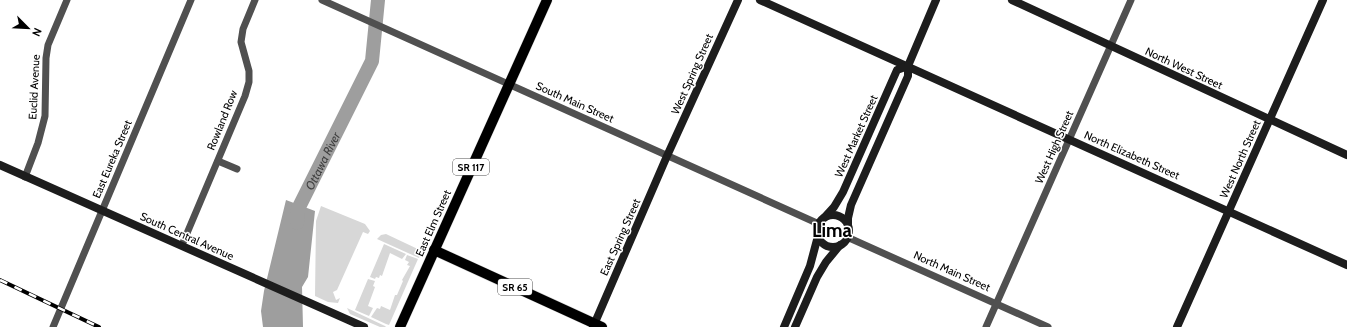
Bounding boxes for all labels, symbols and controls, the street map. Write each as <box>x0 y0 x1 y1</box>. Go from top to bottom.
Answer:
north arrow <box>8 8 48 48</box>
text: N <box>29 26 45 38</box>
street label: West Spring Street <box>668 31 716 117</box>
street label: North West Street <box>1143 44 1225 92</box>
street label: Euclid Avenue <box>25 54 43 120</box>
street label: South Main Street <box>534 79 616 126</box>
street label: Rowland Row <box>204 88 240 152</box>
street label: West Market Street <box>832 92 881 179</box>
street label: West High Street <box>1032 108 1076 186</box>
street label: East Eureka Street <box>89 118 135 200</box>
street label: West North Street <box>1217 118 1264 200</box>
water label: Ottawa River <box>301 128 343 192</box>
street label: North Elizabeth Street <box>1082 128 1182 182</box>
road number: SR 117 <box>453 159 489 175</box>
street label: East Elm Street <box>412 187 454 258</box>
street label: East Spring Street <box>597 196 643 278</box>
street label: South Central Avenue <box>138 209 236 263</box>
district label: Lima <box>812 219 853 242</box>
street label: North Main Street <box>911 248 993 294</box>
road number: SR 65 <box>498 279 532 295</box>

